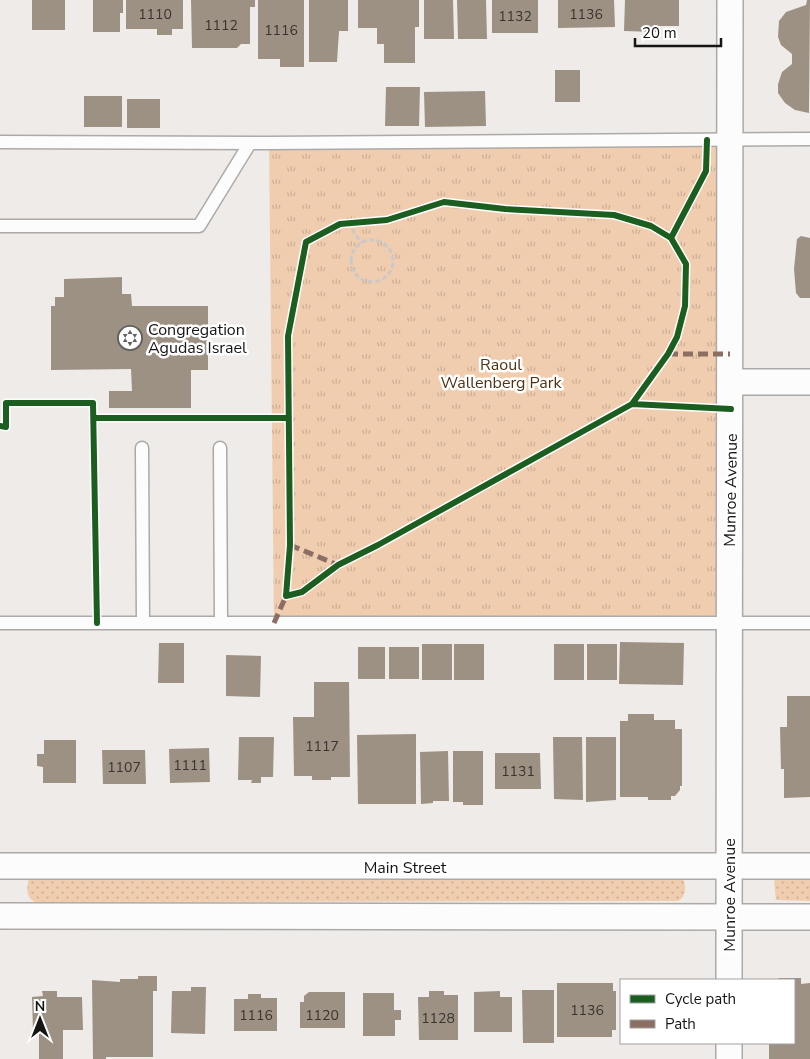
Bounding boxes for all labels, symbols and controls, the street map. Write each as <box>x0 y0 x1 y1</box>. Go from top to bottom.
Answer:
house number: 1110 <box>138 5 172 24</box>
house number: 1136 <box>569 5 603 24</box>
house number: 1132 <box>498 7 532 26</box>
scale bar <box>635 15 721 47</box>
house number: 1112 <box>204 16 238 35</box>
house number: 1116 <box>264 21 298 40</box>
text: 20 m <box>642 23 677 43</box>
place label: Congregation Agudas Israel <box>148 319 247 359</box>
synagogue icon: Congregation Agudas Israel <box>117 325 143 351</box>
park label: Raoul Wallenberg Park <box>440 354 563 394</box>
street label: Munroe Avenue <box>719 433 743 547</box>
house number: 1117 <box>305 737 339 756</box>
house number: 1111 <box>173 756 207 775</box>
house number: 1107 <box>107 758 141 777</box>
house number: 1131 <box>501 762 535 781</box>
street label: Munroe Avenue <box>719 838 741 952</box>
street label: Main Street <box>364 857 447 879</box>
legend <box>620 979 795 1044</box>
text: Cycle path <box>665 989 736 1009</box>
north arrow <box>15 994 65 1044</box>
text: N <box>35 997 45 1016</box>
house number: 1136 <box>570 1001 604 1020</box>
house number: 1116 <box>239 1006 273 1025</box>
house number: 1120 <box>305 1006 339 1025</box>
house number: 1128 <box>421 1009 455 1028</box>
text: Path <box>665 1014 696 1034</box>

